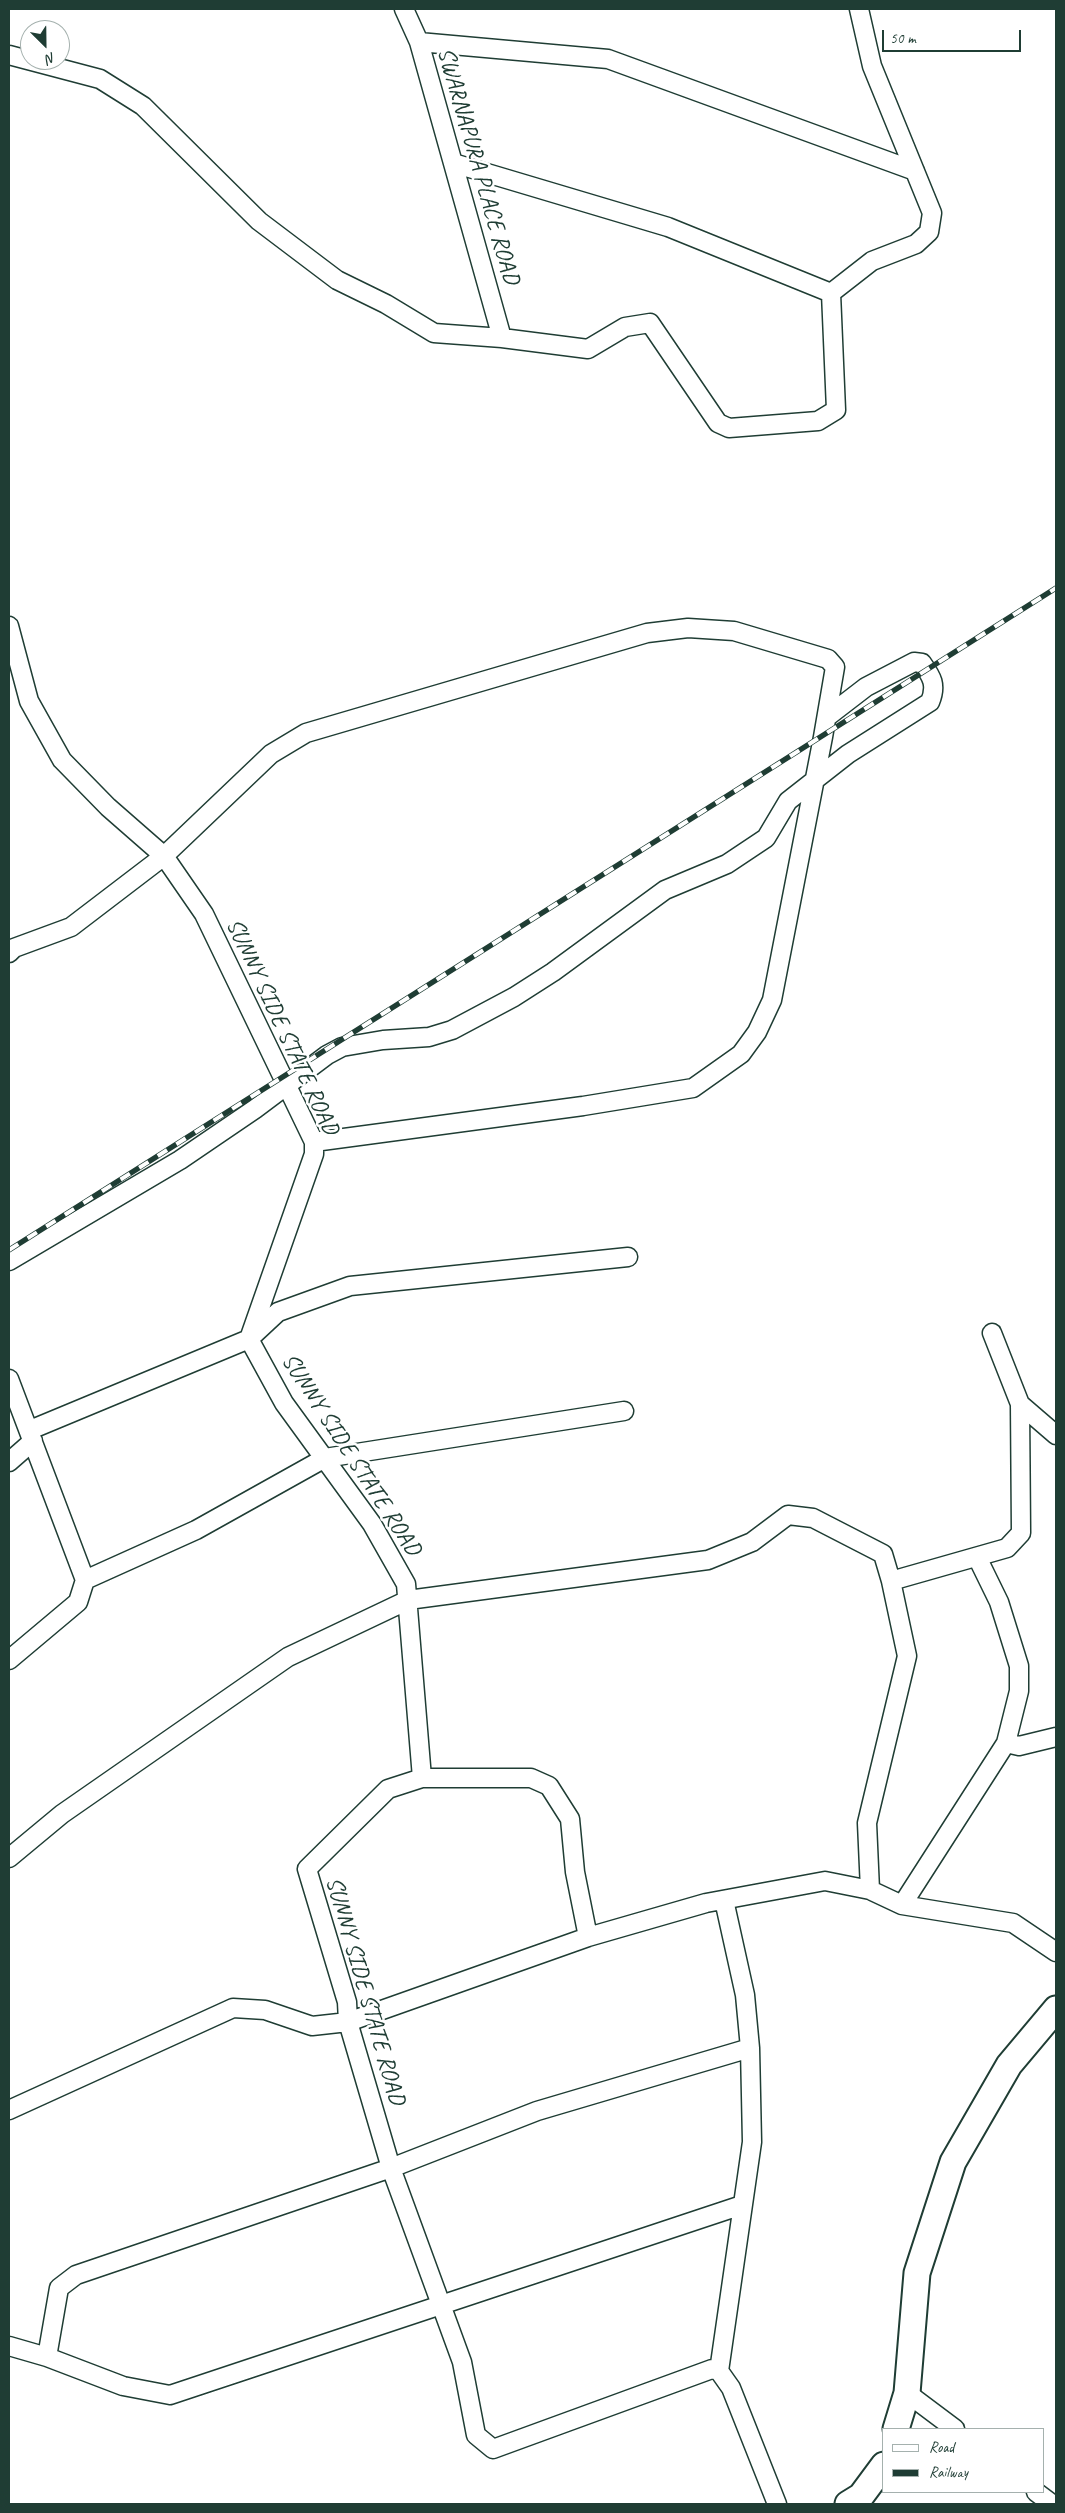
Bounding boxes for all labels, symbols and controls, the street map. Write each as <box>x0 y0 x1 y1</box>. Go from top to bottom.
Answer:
north arrow <box>20 20 70 70</box>
scale bar <box>885 20 1024 52</box>
text: 50 m <box>890 29 916 48</box>
street label: SWARNAPURA PLACE ROAD <box>430 44 526 288</box>
text: N <box>43 49 58 68</box>
street label: SUNNY SIDE STATE ROAD <box>219 914 345 1140</box>
street label: SUNNY SIDE STATE ROAD <box>275 1348 427 1562</box>
street label: SUNNY SIDE STATE ROAD <box>319 1874 411 2108</box>
legend <box>882 2428 1045 2493</box>
text: Road <box>929 2438 954 2457</box>
text: Railway <box>929 2463 968 2482</box>

